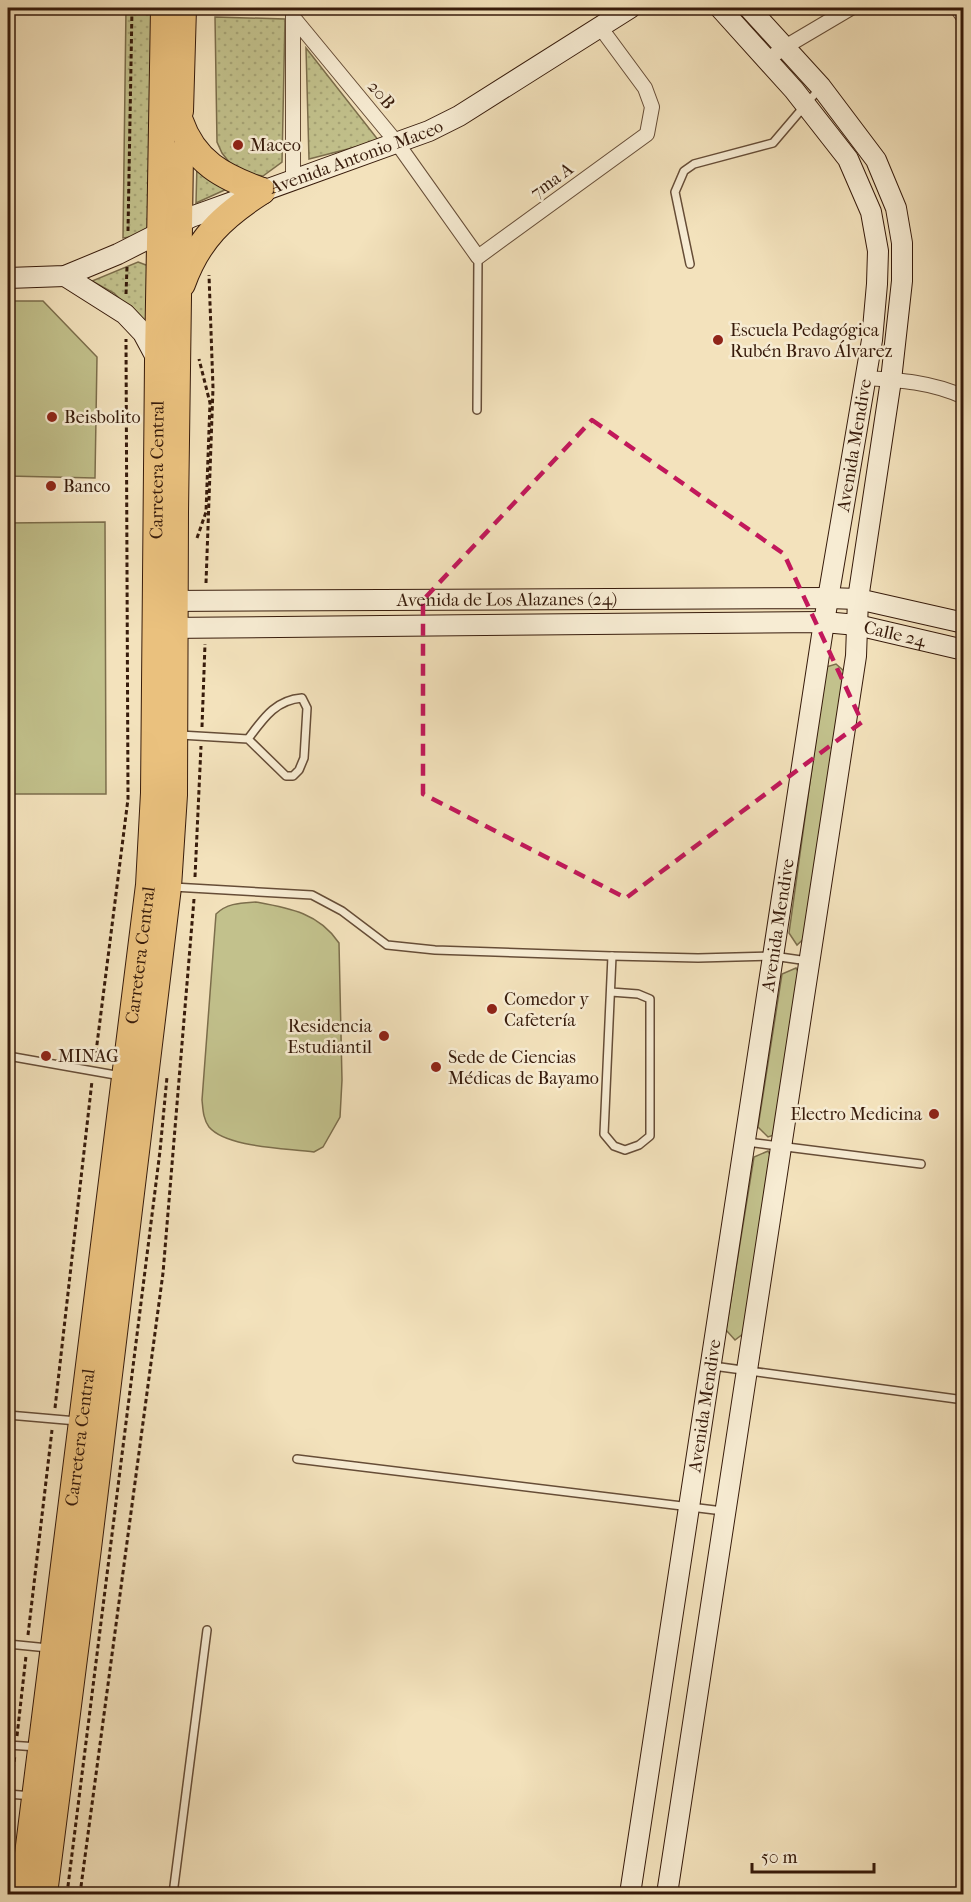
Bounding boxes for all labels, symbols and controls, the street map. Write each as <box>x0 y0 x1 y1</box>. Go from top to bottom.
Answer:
street label: 20B <box>363 76 399 114</box>
street label: Avenida Antonio Maceo <box>266 115 447 199</box>
place label: Maceo <box>250 135 301 156</box>
marker: Maceo <box>231 138 245 152</box>
street label: 7ma A <box>527 158 578 203</box>
place label: Escuela Pedagógica Rubén Bravo Álvarez <box>730 320 893 362</box>
marker: Escuela Pedagógica Rubén Bravo Álvarez <box>711 333 725 347</box>
street label: Avenida Mendive <box>832 377 876 514</box>
street label: Carretera Central <box>146 401 168 539</box>
place label: Beisbolito <box>64 407 141 428</box>
marker: Beisbolito <box>45 410 59 424</box>
place label: Banco <box>63 476 110 497</box>
marker: Banco <box>44 479 58 493</box>
street label: Avenida de Los Alazanes (24) <box>396 588 617 610</box>
street label: Calle 24 <box>862 616 928 651</box>
street label: Avenida Mendive <box>757 857 798 994</box>
street label: Carretera Central <box>121 885 159 1025</box>
place label: Comedor y Cafetería <box>504 989 590 1031</box>
marker: Comedor y Cafetería <box>485 1002 499 1016</box>
place label: Residencia Estudiantil <box>287 1016 373 1058</box>
marker: Residencia Estudiantil <box>377 1029 391 1043</box>
place label: MINAG <box>58 1046 119 1067</box>
place label: Sede de Ciencias Médicas de Bayamo <box>448 1047 599 1089</box>
marker: MINAG <box>39 1049 53 1063</box>
marker: Sede de Ciencias Médicas de Bayamo <box>429 1060 443 1074</box>
place label: Electro Medicina <box>790 1104 923 1125</box>
marker: Electro Medicina <box>927 1107 941 1121</box>
street label: Avenida Mendive <box>684 1337 725 1475</box>
street label: Carretera Central <box>61 1368 99 1508</box>
scale bar <box>752 1836 874 1874</box>
text: 50 m <box>761 1847 798 1868</box>

